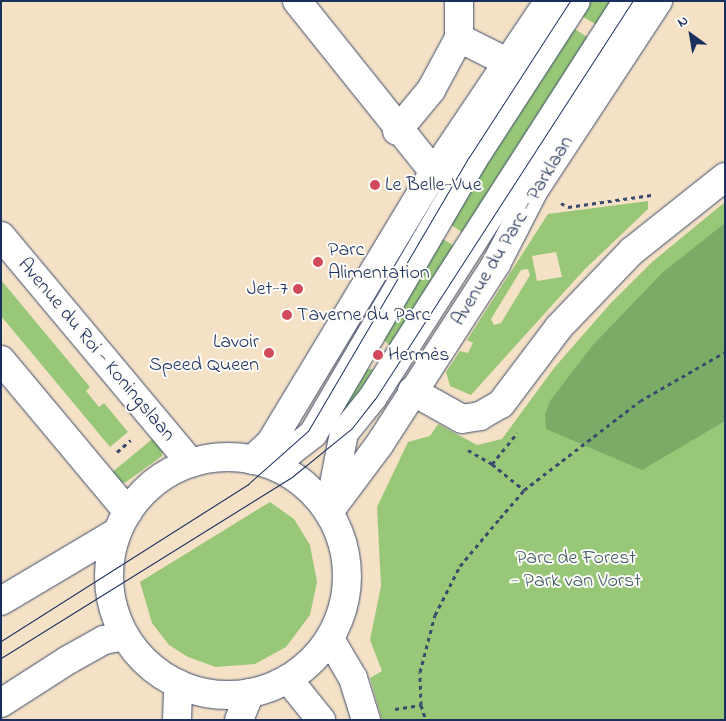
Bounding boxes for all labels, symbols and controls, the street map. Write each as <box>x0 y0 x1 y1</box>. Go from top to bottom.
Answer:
north arrow <box>666 10 716 60</box>
text: N <box>673 10 692 33</box>
street label: Avenue du Parc - Parklaan <box>447 132 579 330</box>
place label: Le Belle-Vue <box>385 173 482 197</box>
marker: Le Belle-Vue <box>369 179 381 191</box>
place label: Parc Alimentation <box>328 238 430 285</box>
street label: Avenue du Roi - Koningslaan <box>12 253 180 447</box>
marker: Parc Alimentation <box>312 256 324 268</box>
place label: Jet-7 <box>247 277 288 301</box>
marker: Jet-7 <box>292 283 304 295</box>
place label: Taverne du Parc <box>297 303 430 327</box>
marker: Taverne du Parc <box>281 309 293 321</box>
place label: Lavoir Speed Queen <box>149 330 259 377</box>
place label: Hermès <box>388 343 449 367</box>
marker: Lavoir Speed Queen <box>263 347 275 359</box>
marker: Hermès <box>372 349 384 361</box>
park label: Parc de Forest - Park van Vorst <box>511 547 641 594</box>

